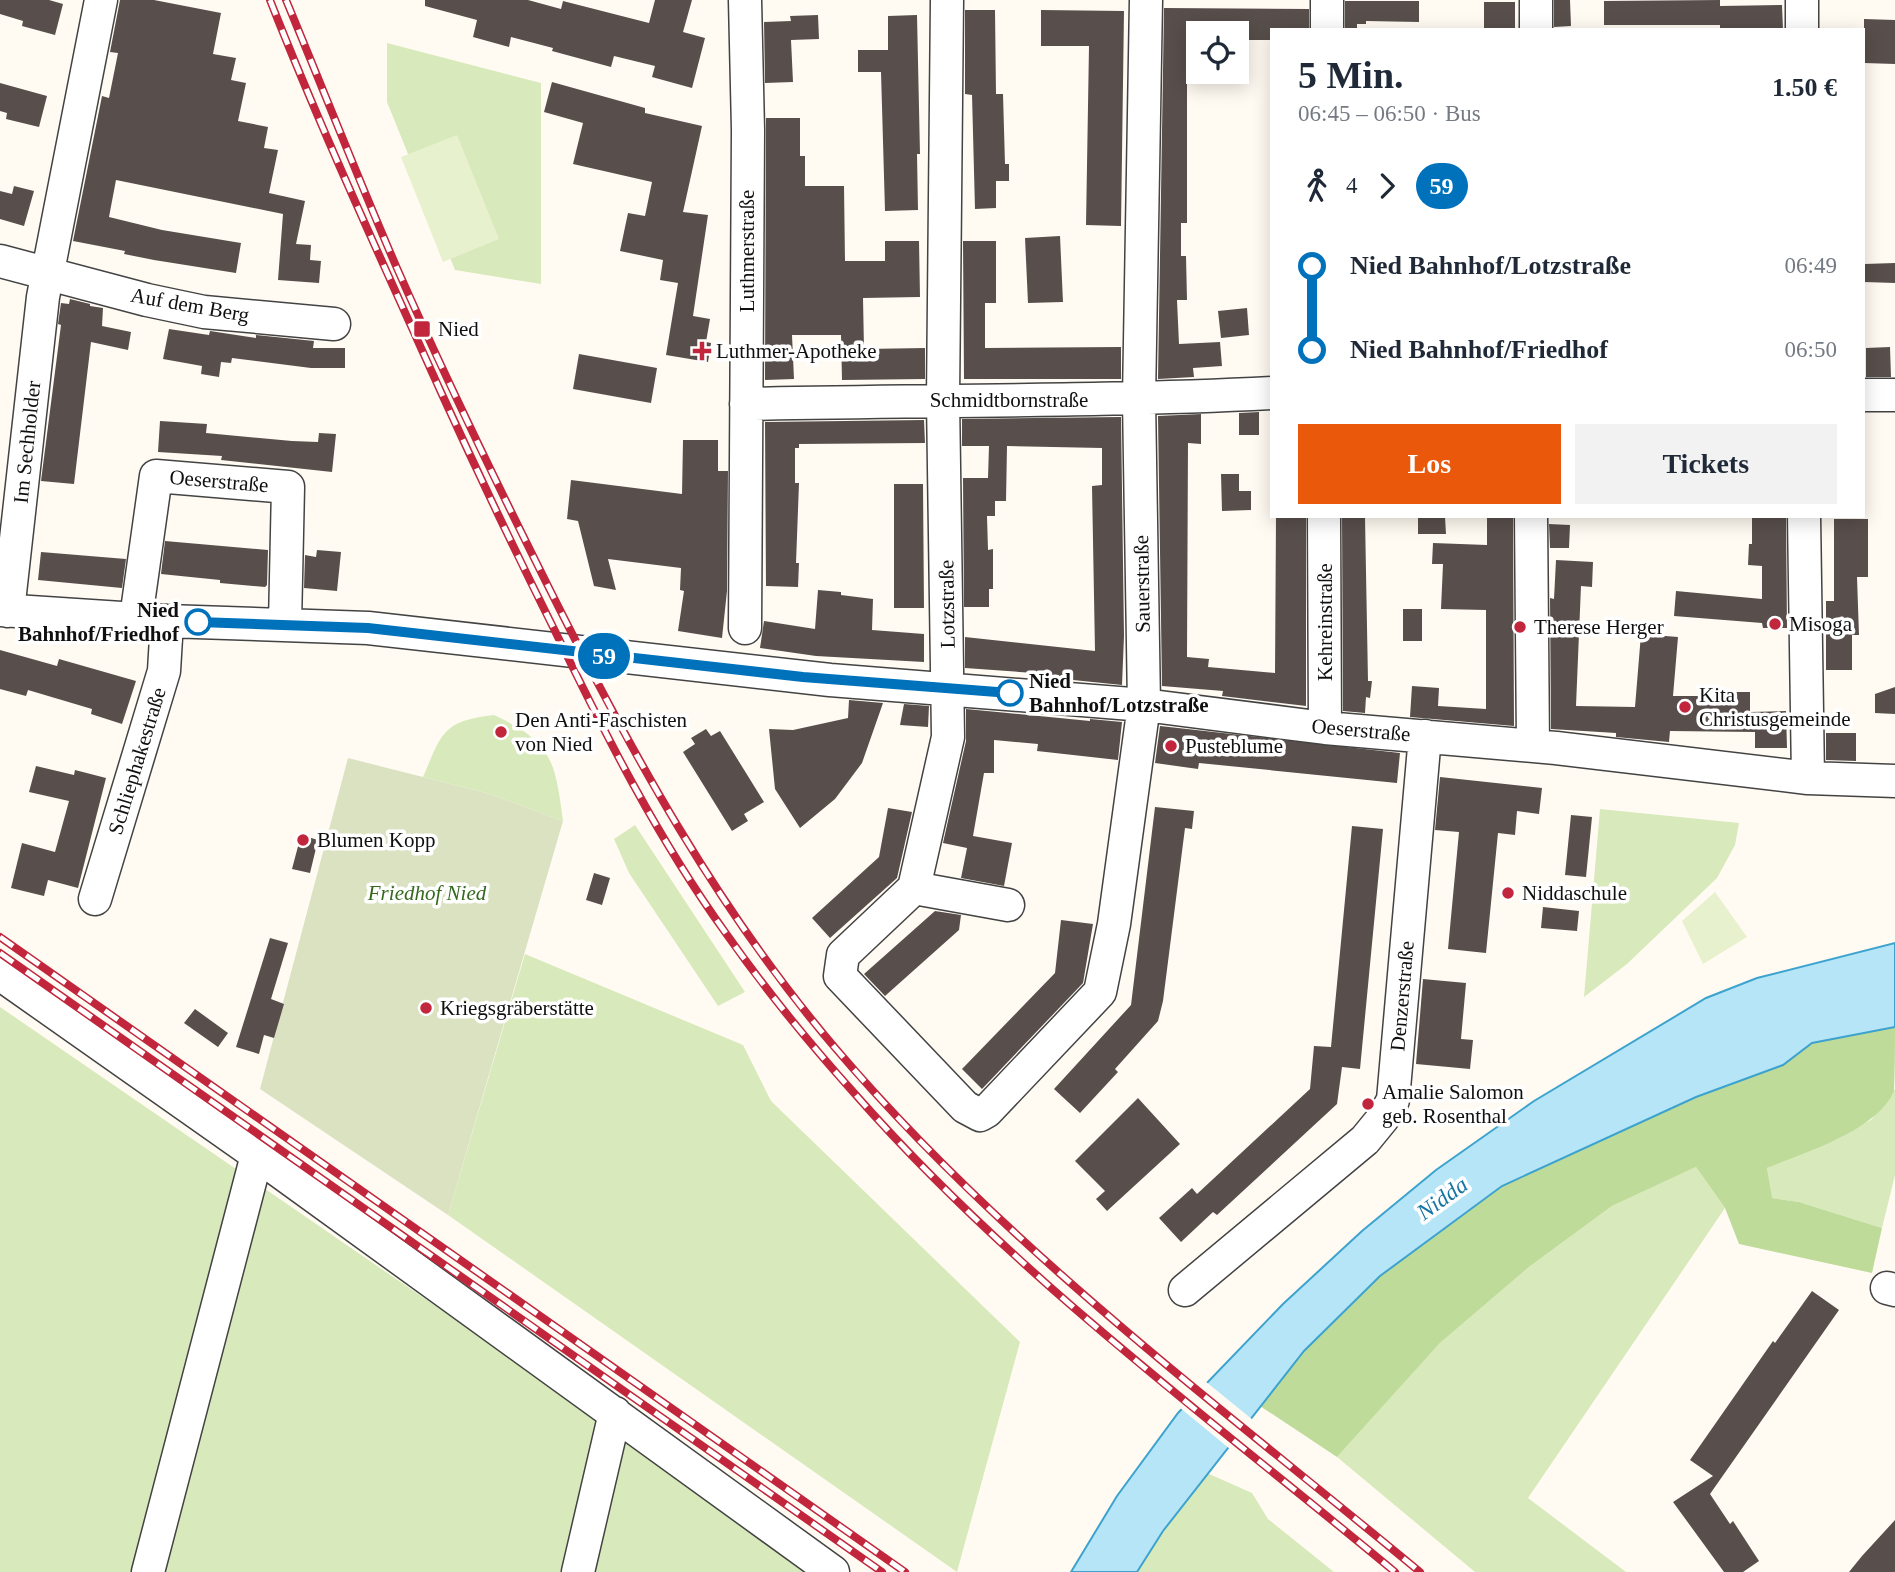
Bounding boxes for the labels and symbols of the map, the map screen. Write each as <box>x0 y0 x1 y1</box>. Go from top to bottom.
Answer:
street label: Luthmerstraße <box>735 190 759 312</box>
street label: Auf dem Berg <box>129 283 252 327</box>
place label: Nied <box>438 317 479 341</box>
marker: Nied <box>412 319 432 339</box>
place label: Luthmer-Apotheke <box>716 339 877 363</box>
marker: Luthmer-Apotheke <box>694 343 710 359</box>
street label: Im Sechholder <box>9 380 45 504</box>
street label: Schmidtbornstraße <box>930 388 1088 412</box>
street label: Oeserstraße <box>169 465 269 497</box>
street label: Sauerstraße <box>1129 535 1155 633</box>
street label: Lotzstraße <box>934 559 960 649</box>
street label: Kehreinstraße <box>1313 563 1337 681</box>
place label: Nied Bahnhof/Friedhof <box>18 598 180 646</box>
marker: Nied Bahnhof/Friedhof <box>185 609 211 635</box>
place label: Misoga <box>1789 612 1853 636</box>
place label: Therese Herger <box>1534 615 1664 639</box>
marker: Misoga <box>1767 616 1783 632</box>
marker: Therese Herger <box>1512 619 1528 635</box>
line badge: 59 <box>572 633 636 679</box>
place label: Nied Bahnhof/Lotzstraße <box>1029 669 1209 717</box>
marker: Nied Bahnhof/Lotzstraße <box>997 680 1023 706</box>
place label: Kita Christusgemeinde <box>1699 683 1851 731</box>
street label: Schliephakestraße <box>103 684 171 838</box>
marker: Kita Christusgemeinde <box>1677 699 1693 715</box>
place label: Den Anti-Faschisten von Nied <box>515 708 688 756</box>
street label: Oeserstraße <box>1311 714 1411 746</box>
marker: Den Anti-Faschisten von Nied <box>493 724 509 740</box>
place label: Pusteblume <box>1185 734 1283 758</box>
marker: Pusteblume <box>1163 738 1179 754</box>
place label: Blumen Kopp <box>317 828 435 852</box>
marker: Blumen Kopp <box>295 832 311 848</box>
park label: Friedhof Nied <box>367 881 487 905</box>
place label: Niddaschule <box>1522 881 1627 905</box>
marker: Niddaschule <box>1500 885 1516 901</box>
street label: Denzerstraße <box>1385 940 1419 1052</box>
place label: Kriegsgräberstätte <box>440 996 594 1020</box>
marker: Kriegsgräberstätte <box>418 1000 434 1016</box>
place label: Amalie Salomon geb. Rosenthal <box>1382 1080 1524 1128</box>
marker: Amalie Salomon geb. Rosenthal <box>1360 1096 1376 1112</box>
water label: Nidda <box>1411 1172 1472 1226</box>

